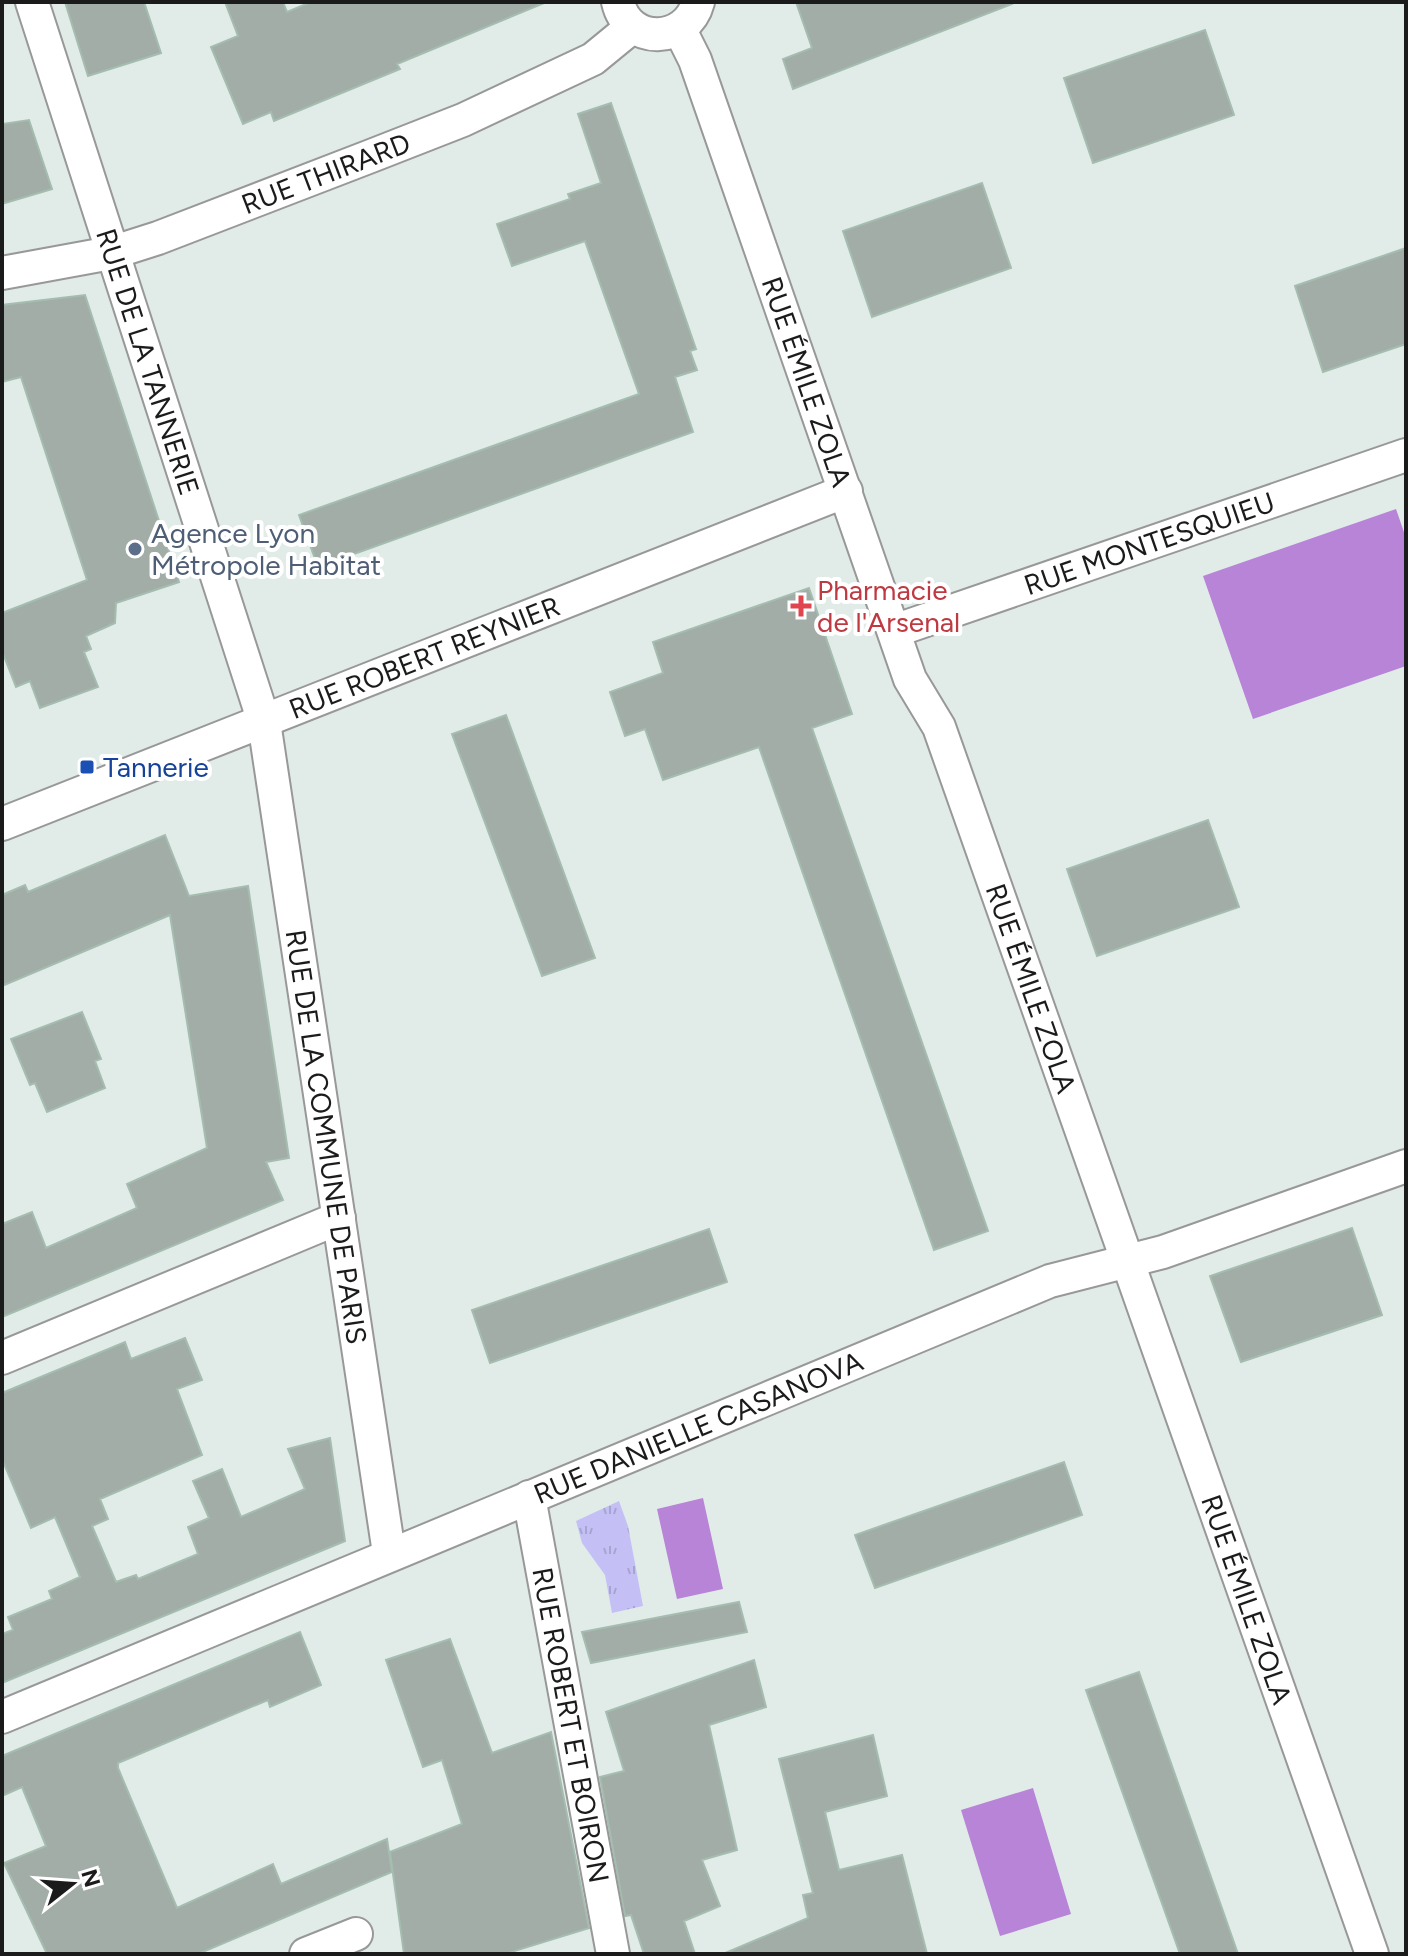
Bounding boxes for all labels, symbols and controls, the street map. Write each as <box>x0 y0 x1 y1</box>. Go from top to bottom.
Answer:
street label: RUE THIRARD <box>237 125 415 221</box>
street label: RUE DE LA TANNERIE <box>89 224 207 499</box>
street label: RUE ÉMILE ZOLA <box>755 272 859 491</box>
street label: RUE MONTESQUIEU <box>1020 484 1279 602</box>
place label: Agence Lyon Métropole Habitat <box>151 516 381 582</box>
marker: Agence Lyon Métropole Habitat <box>126 540 144 558</box>
place label: Pharmacie de l'Arsenal <box>817 573 960 639</box>
street label: RUE ROBERT REYNIER <box>284 589 565 726</box>
marker: Pharmacie de l'Arsenal <box>792 597 810 615</box>
place label: Tannerie <box>103 750 209 784</box>
marker: Tannerie <box>78 758 96 776</box>
street label: RUE ÉMILE ZOLA <box>979 879 1084 1098</box>
street label: RUE DE LA COMMUNE DE PARIS <box>278 927 374 1346</box>
street label: RUE DANIELLE CASANOVA <box>529 1344 868 1511</box>
street label: RUE ÉMILE ZOLA <box>1194 1490 1300 1709</box>
street label: RUE ROBERT ET BOIRON <box>525 1565 617 1886</box>
north arrow <box>32 1844 112 1924</box>
text: N <box>75 1866 106 1890</box>

